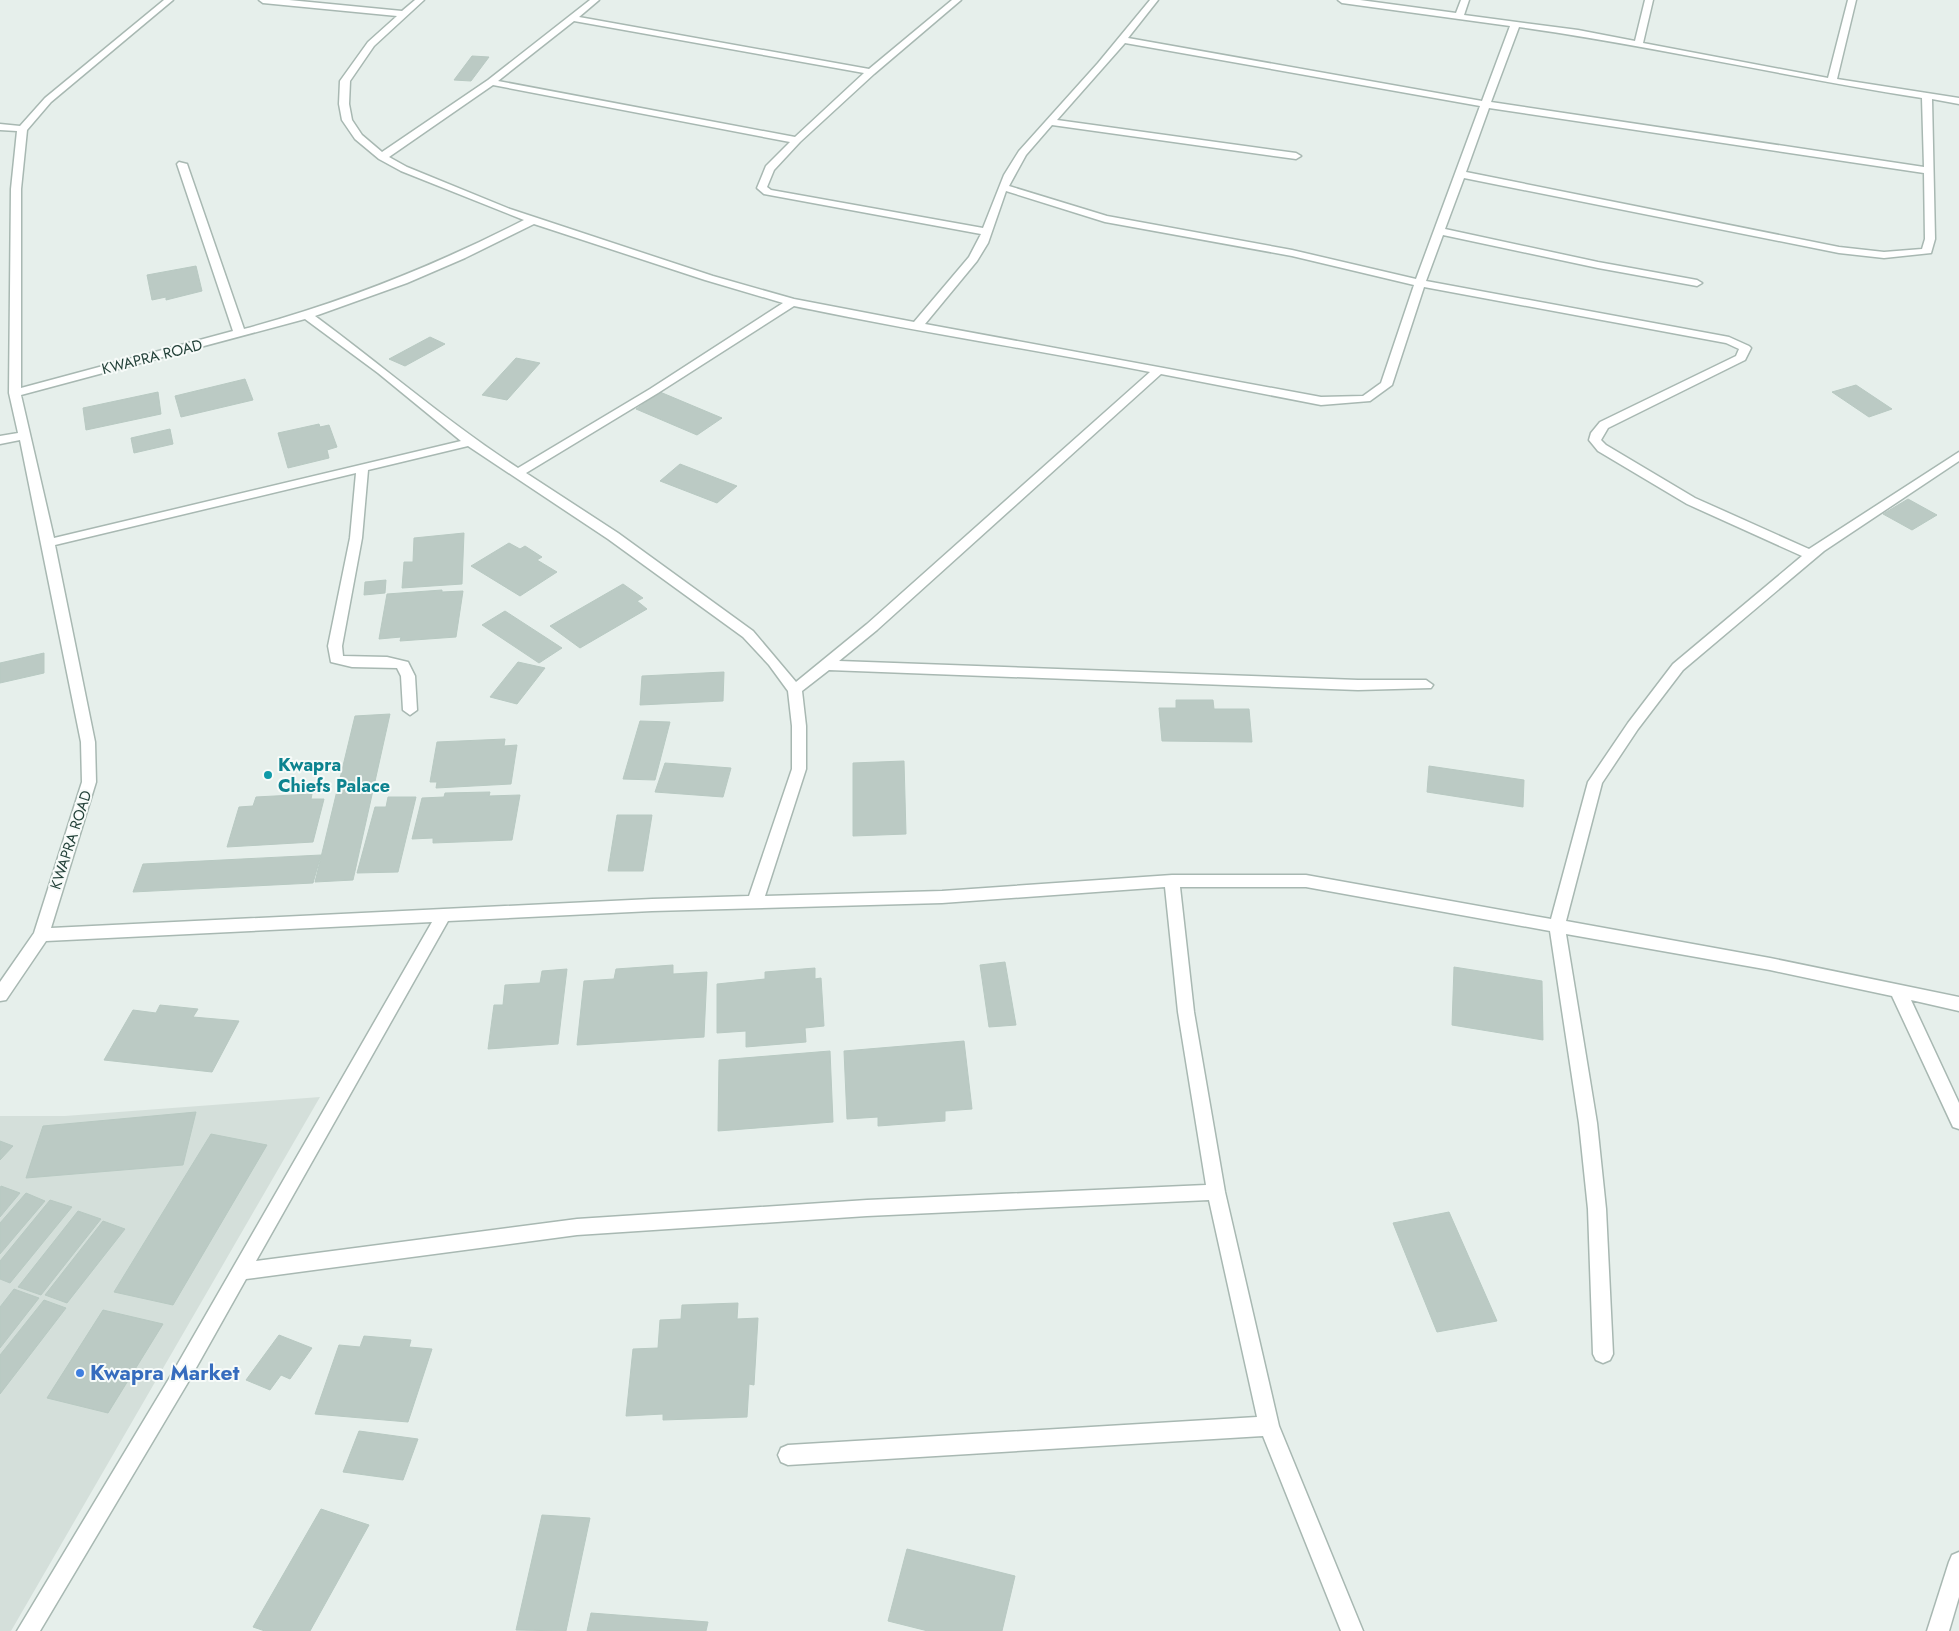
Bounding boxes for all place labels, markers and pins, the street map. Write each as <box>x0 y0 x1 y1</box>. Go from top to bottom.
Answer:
place label: Kwapra Chiefs Palace <box>278 752 390 799</box>
marker: Kwapra Chiefs Palace <box>262 769 274 781</box>
place label: Kwapra Market <box>90 1358 240 1388</box>
marker: Kwapra Market <box>74 1367 86 1379</box>

